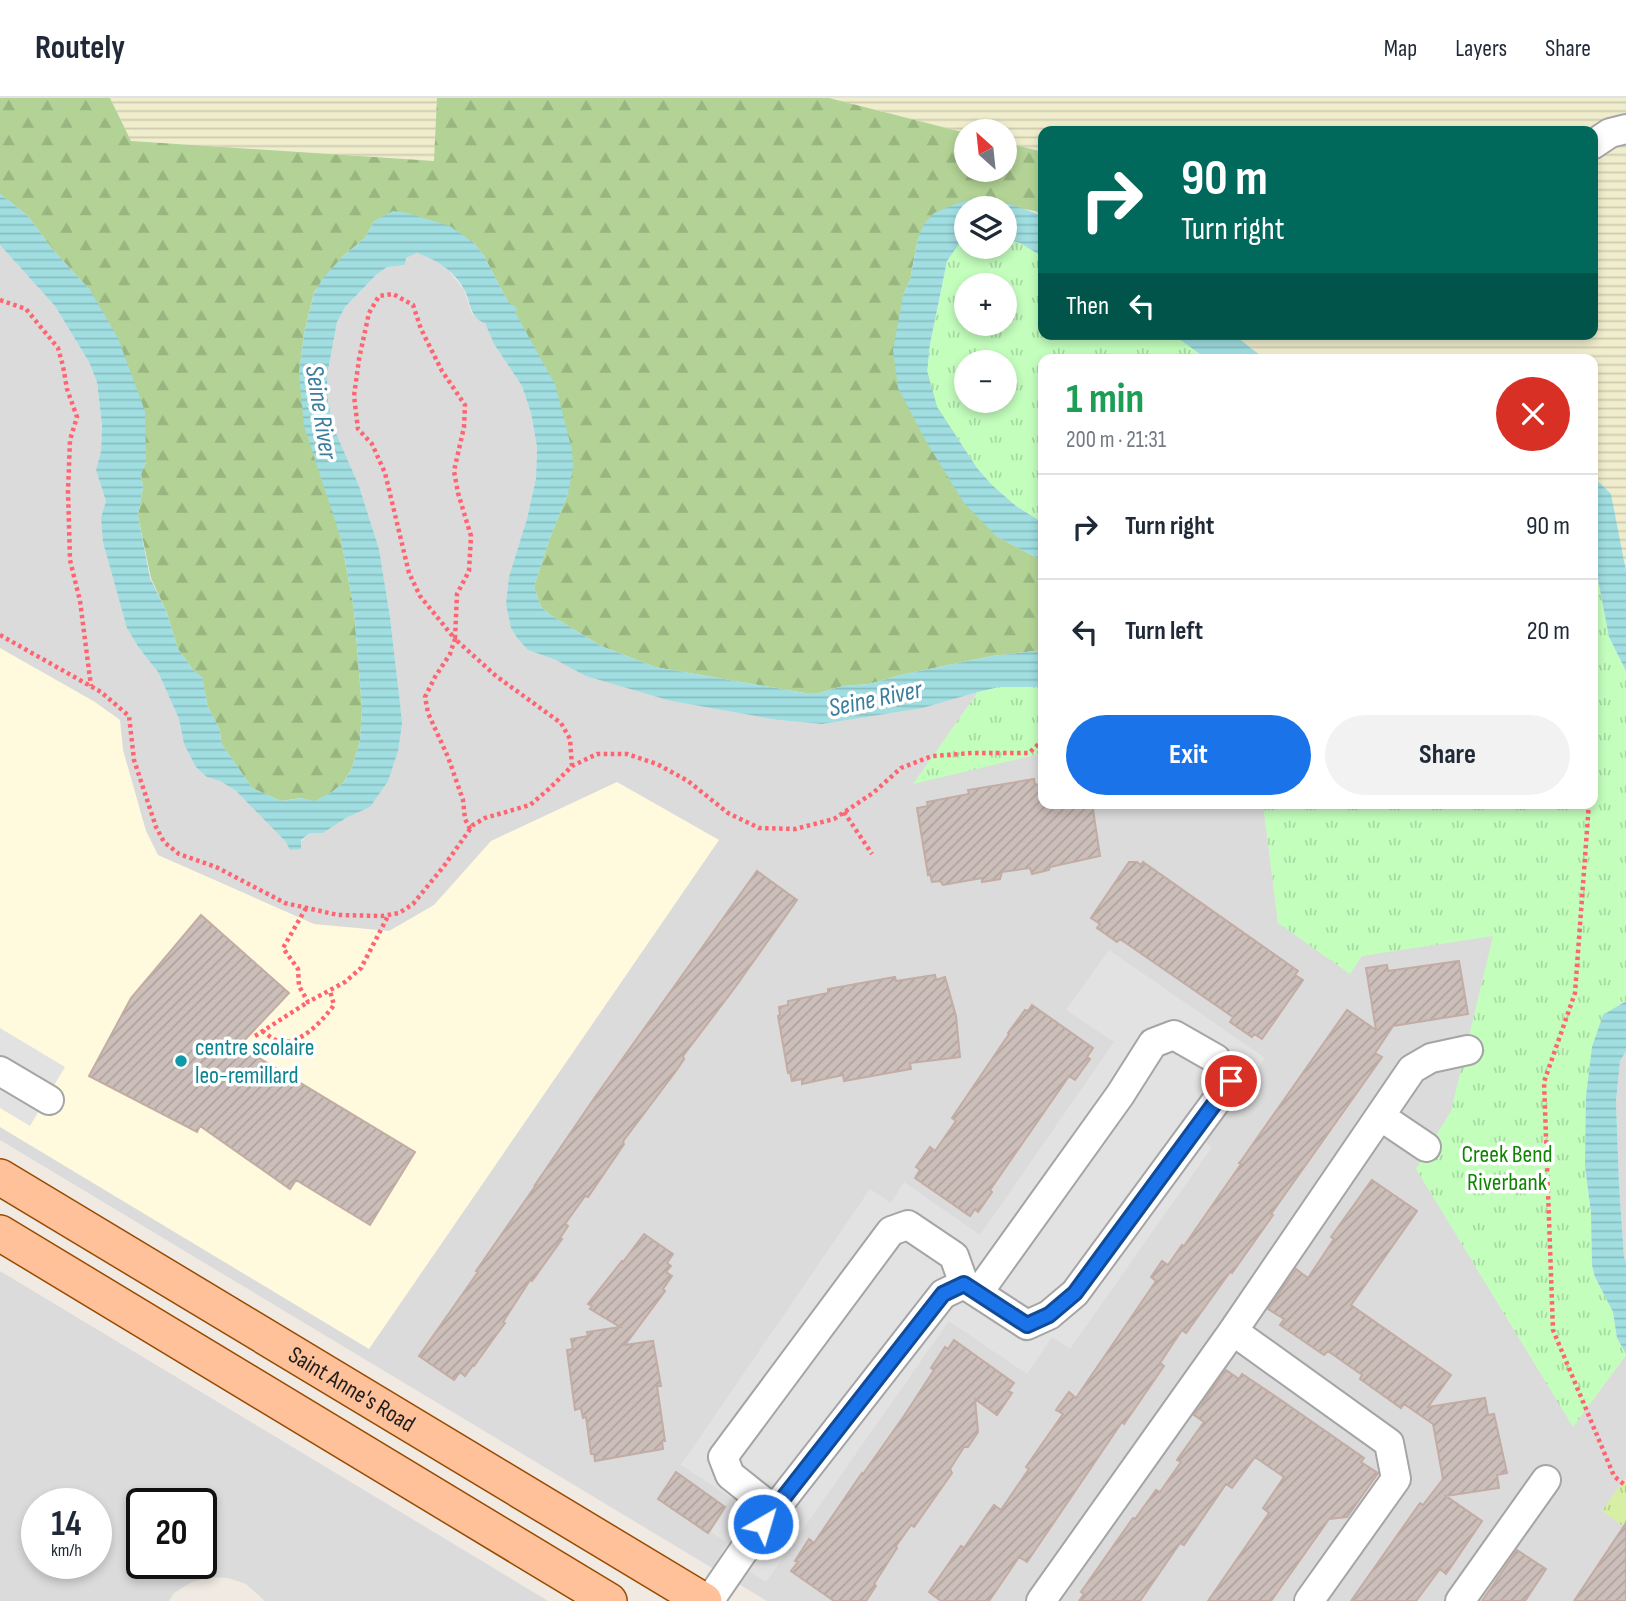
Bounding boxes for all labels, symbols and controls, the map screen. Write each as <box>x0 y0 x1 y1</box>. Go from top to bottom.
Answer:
text: Routely <box>35 28 125 68</box>
text: Map <box>1384 34 1417 63</box>
text: Layers <box>1455 34 1507 63</box>
text: Share <box>1545 34 1591 63</box>
north arrow <box>954 119 1017 182</box>
map controls <box>954 119 1017 413</box>
text: 90 m <box>1181 150 1268 209</box>
icon: right <box>1066 154 1157 245</box>
button: layers <box>954 196 1017 259</box>
text: Turn right <box>1181 210 1285 249</box>
button: + <box>954 273 1017 336</box>
icon: left <box>1123 287 1161 325</box>
text: Then <box>1066 291 1109 322</box>
button: − <box>954 350 1017 413</box>
water label: Seine River <box>298 363 343 463</box>
text: 1 min <box>1066 374 1144 425</box>
button: close <box>1496 377 1570 451</box>
text: 200 m · 21:31 <box>1066 426 1166 454</box>
icon: right <box>1066 508 1104 546</box>
text: Turn right <box>1125 511 1214 542</box>
text: 90 m <box>1526 511 1570 542</box>
icon: left <box>1066 613 1104 651</box>
text: Turn left <box>1125 616 1203 647</box>
text: 20 m <box>1527 616 1570 647</box>
water label: Seine River <box>826 674 926 724</box>
button: Exit <box>1066 715 1311 795</box>
button: Share <box>1325 715 1570 795</box>
place label: centre scolaire leo-remillard <box>195 1033 314 1090</box>
pin <box>1201 1051 1261 1111</box>
marker: centre scolaire leo-remillard <box>173 1053 189 1069</box>
icon: arrive <box>1212 1062 1250 1100</box>
park label: Creek Bend Riverbank <box>1462 1140 1552 1197</box>
street label: Saint Anne's Road <box>283 1340 420 1439</box>
position arrow <box>726 1487 800 1561</box>
speed limit sign: 20 <box>126 1488 217 1579</box>
text: 14 <box>51 1503 82 1546</box>
text: km/h <box>51 1540 82 1561</box>

